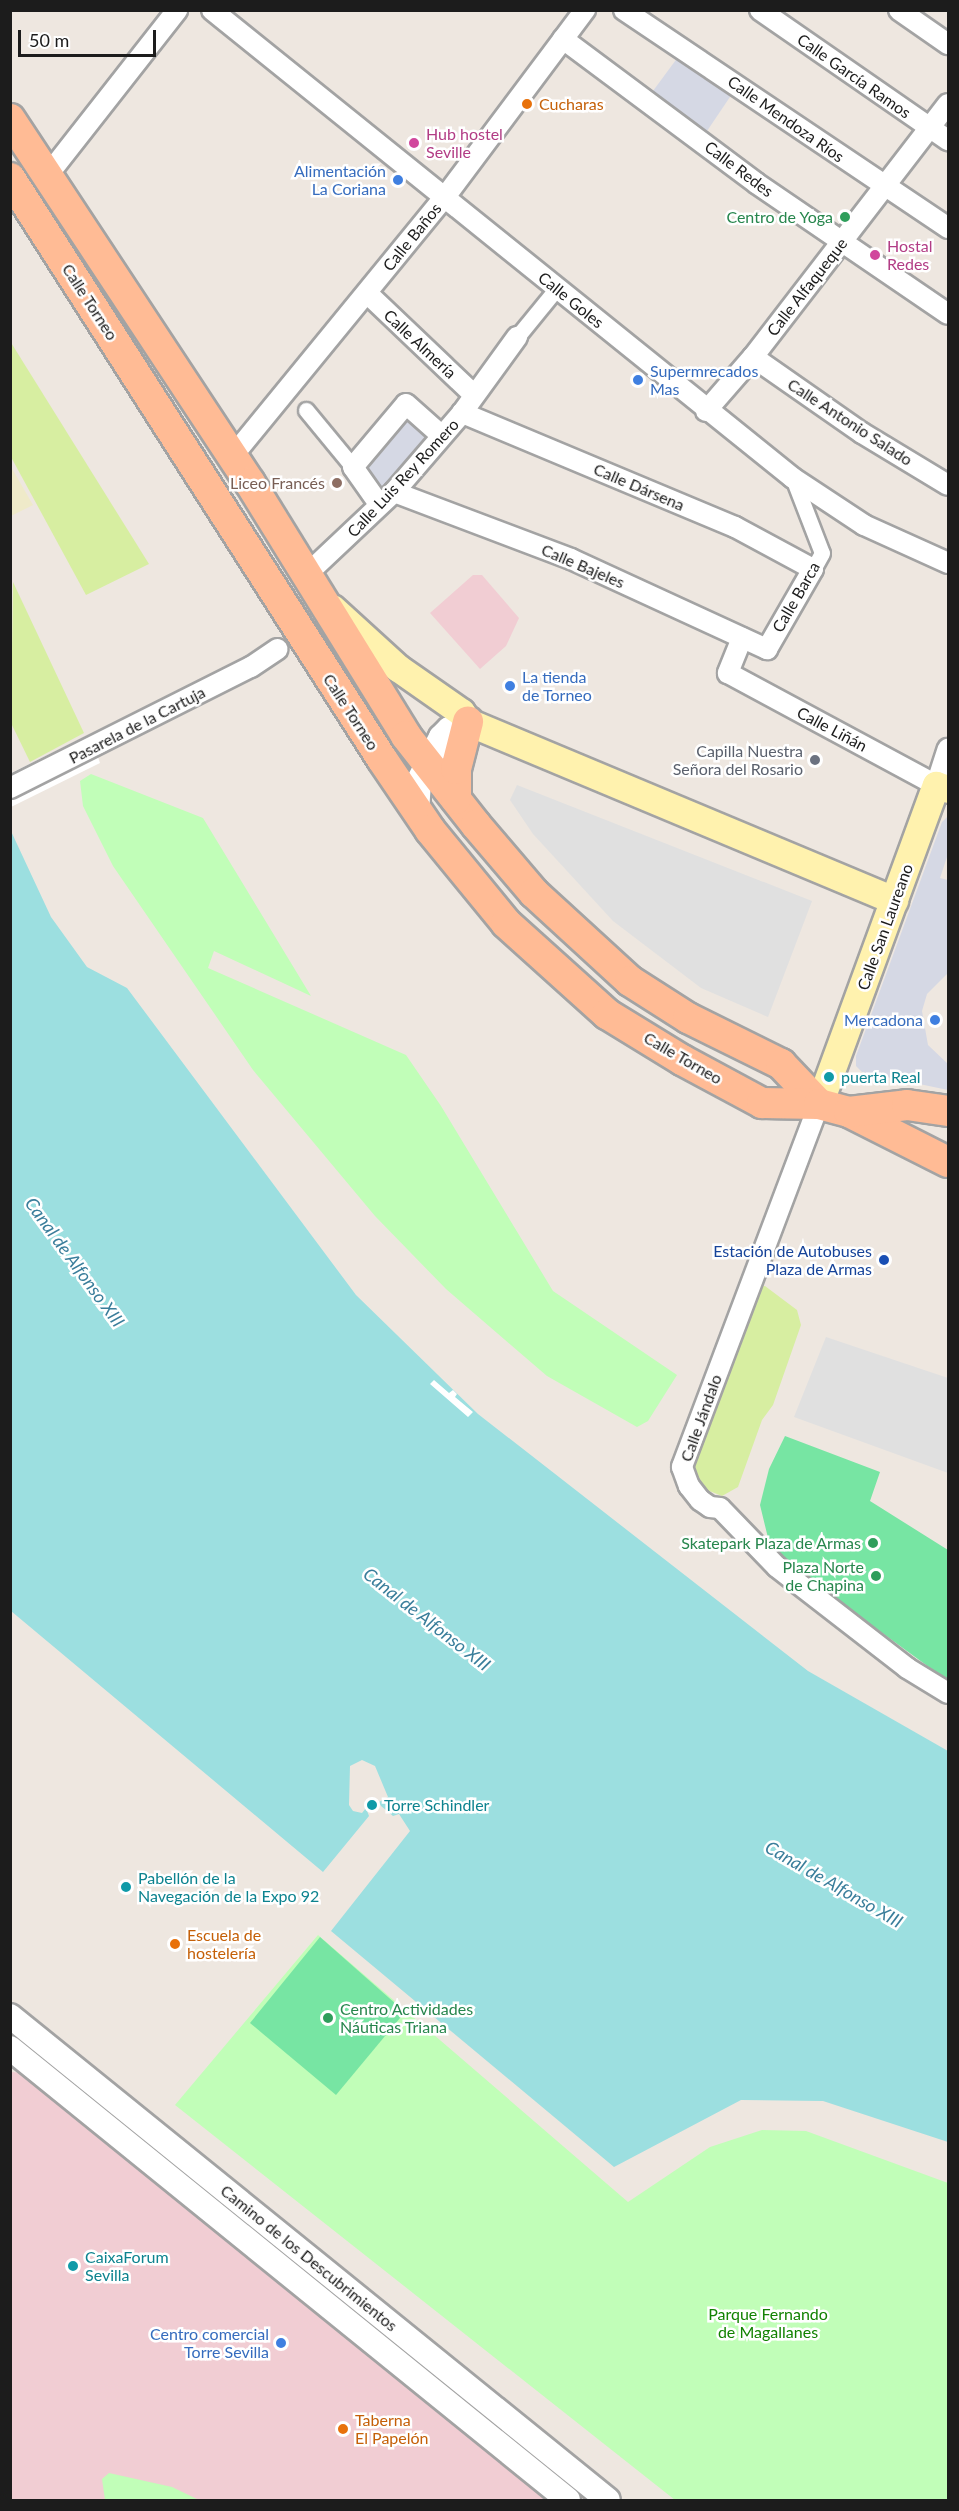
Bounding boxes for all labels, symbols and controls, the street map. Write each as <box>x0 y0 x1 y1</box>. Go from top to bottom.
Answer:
scale bar <box>21 18 159 56</box>
text: 50 m <box>29 29 69 51</box>
street label: Calle García Ramos <box>793 30 915 122</box>
street label: Calle Mendoza Ríos <box>724 72 848 166</box>
place label: Cucharas <box>539 94 604 114</box>
marker: Cucharas <box>520 97 534 111</box>
place label: Hub hostel Seville <box>426 124 503 162</box>
marker: Hub hostel Seville <box>407 136 421 150</box>
street label: Calle Redes <box>701 137 777 201</box>
place label: Alimentación La Coriana <box>294 161 386 199</box>
marker: Alimentación La Coriana <box>391 173 405 187</box>
street label: Calle Baños <box>379 199 445 275</box>
place label: Centro de Yoga <box>726 207 833 227</box>
marker: Centro de Yoga <box>838 210 852 224</box>
street label: Calle Alfaqueque <box>763 234 851 340</box>
place label: Hostal Redes <box>887 236 932 274</box>
marker: Hostal Redes <box>868 248 882 262</box>
street label: Calle Torneo <box>58 260 122 344</box>
street label: Calle Goles <box>534 268 608 332</box>
street label: Calle Almería <box>380 305 460 383</box>
place label: Supermrecados Mas <box>650 361 758 399</box>
marker: Supermrecados Mas <box>631 373 645 387</box>
street label: Calle Antonio Salado <box>784 374 916 470</box>
street label: Calle Luis Rey Romero <box>343 415 463 541</box>
street label: Calle Dársena <box>591 459 687 515</box>
place label: Liceo Francés <box>230 473 325 493</box>
marker: Liceo Francés <box>330 476 344 490</box>
street label: Calle Bajeles <box>539 540 627 592</box>
street label: Calle Barca <box>768 558 824 636</box>
place label: La tienda de Torneo <box>522 667 592 705</box>
street label: Calle Torneo <box>319 670 383 754</box>
marker: La tienda de Torneo <box>503 679 517 693</box>
street label: Pasarela de la Cartuja <box>66 682 208 768</box>
street label: Calle Liñán <box>794 703 870 755</box>
place label: Capilla Nuestra Señora del Rosario <box>673 741 803 779</box>
marker: Capilla Nuestra Señora del Rosario <box>808 753 822 767</box>
street label: Calle San Laureano <box>853 861 917 993</box>
place label: Mercadona <box>844 1010 923 1030</box>
marker: Mercadona <box>928 1013 942 1027</box>
street label: Calle Torneo <box>640 1028 726 1088</box>
place label: puerta Real <box>841 1067 921 1087</box>
marker: puerta Real <box>822 1070 836 1084</box>
water label: Canal de Alfonso XIII <box>21 1193 129 1331</box>
place label: Estación de Autobuses Plaza de Armas <box>713 1241 872 1279</box>
marker: Estación de Autobuses Plaza de Armas <box>877 1253 891 1267</box>
street label: Calle Jándalo <box>676 1372 726 1464</box>
place label: Skatepark Plaza de Armas <box>681 1533 861 1553</box>
marker: Skatepark Plaza de Armas <box>866 1536 880 1550</box>
place label: Plaza Norte de Chapina <box>782 1557 864 1595</box>
water label: Canal de Alfonso XIII <box>359 1563 495 1675</box>
marker: Plaza Norte de Chapina <box>869 1569 883 1583</box>
place label: Torre Schindler <box>384 1795 489 1815</box>
marker: Torre Schindler <box>365 1798 379 1812</box>
water label: Canal de Alfonso XIII <box>761 1836 907 1932</box>
place label: Pabellón de la Navegación de la Expo 92 <box>138 1868 319 1906</box>
marker: Pabellón de la Navegación de la Expo 92 <box>119 1880 133 1894</box>
place label: Escuela de hostelería <box>187 1925 261 1963</box>
marker: Escuela de hostelería <box>168 1937 182 1951</box>
place label: Centro Actividades Náuticas Triana <box>340 1999 474 2037</box>
marker: Centro Actividades Náuticas Triana <box>321 2011 335 2025</box>
street label: Camino de los Descubrimientos <box>217 2181 401 2335</box>
place label: CaixaForum Sevilla <box>85 2247 169 2285</box>
marker: CaixaForum Sevilla <box>66 2259 80 2273</box>
park label: Parque Fernando de Magallanes <box>708 2304 828 2342</box>
place label: Centro comercial Torre Sevilla <box>150 2324 269 2362</box>
marker: Centro comercial Torre Sevilla <box>274 2336 288 2350</box>
place label: Taberna El Papelón <box>355 2410 429 2448</box>
marker: Taberna El Papelón <box>336 2422 350 2436</box>

